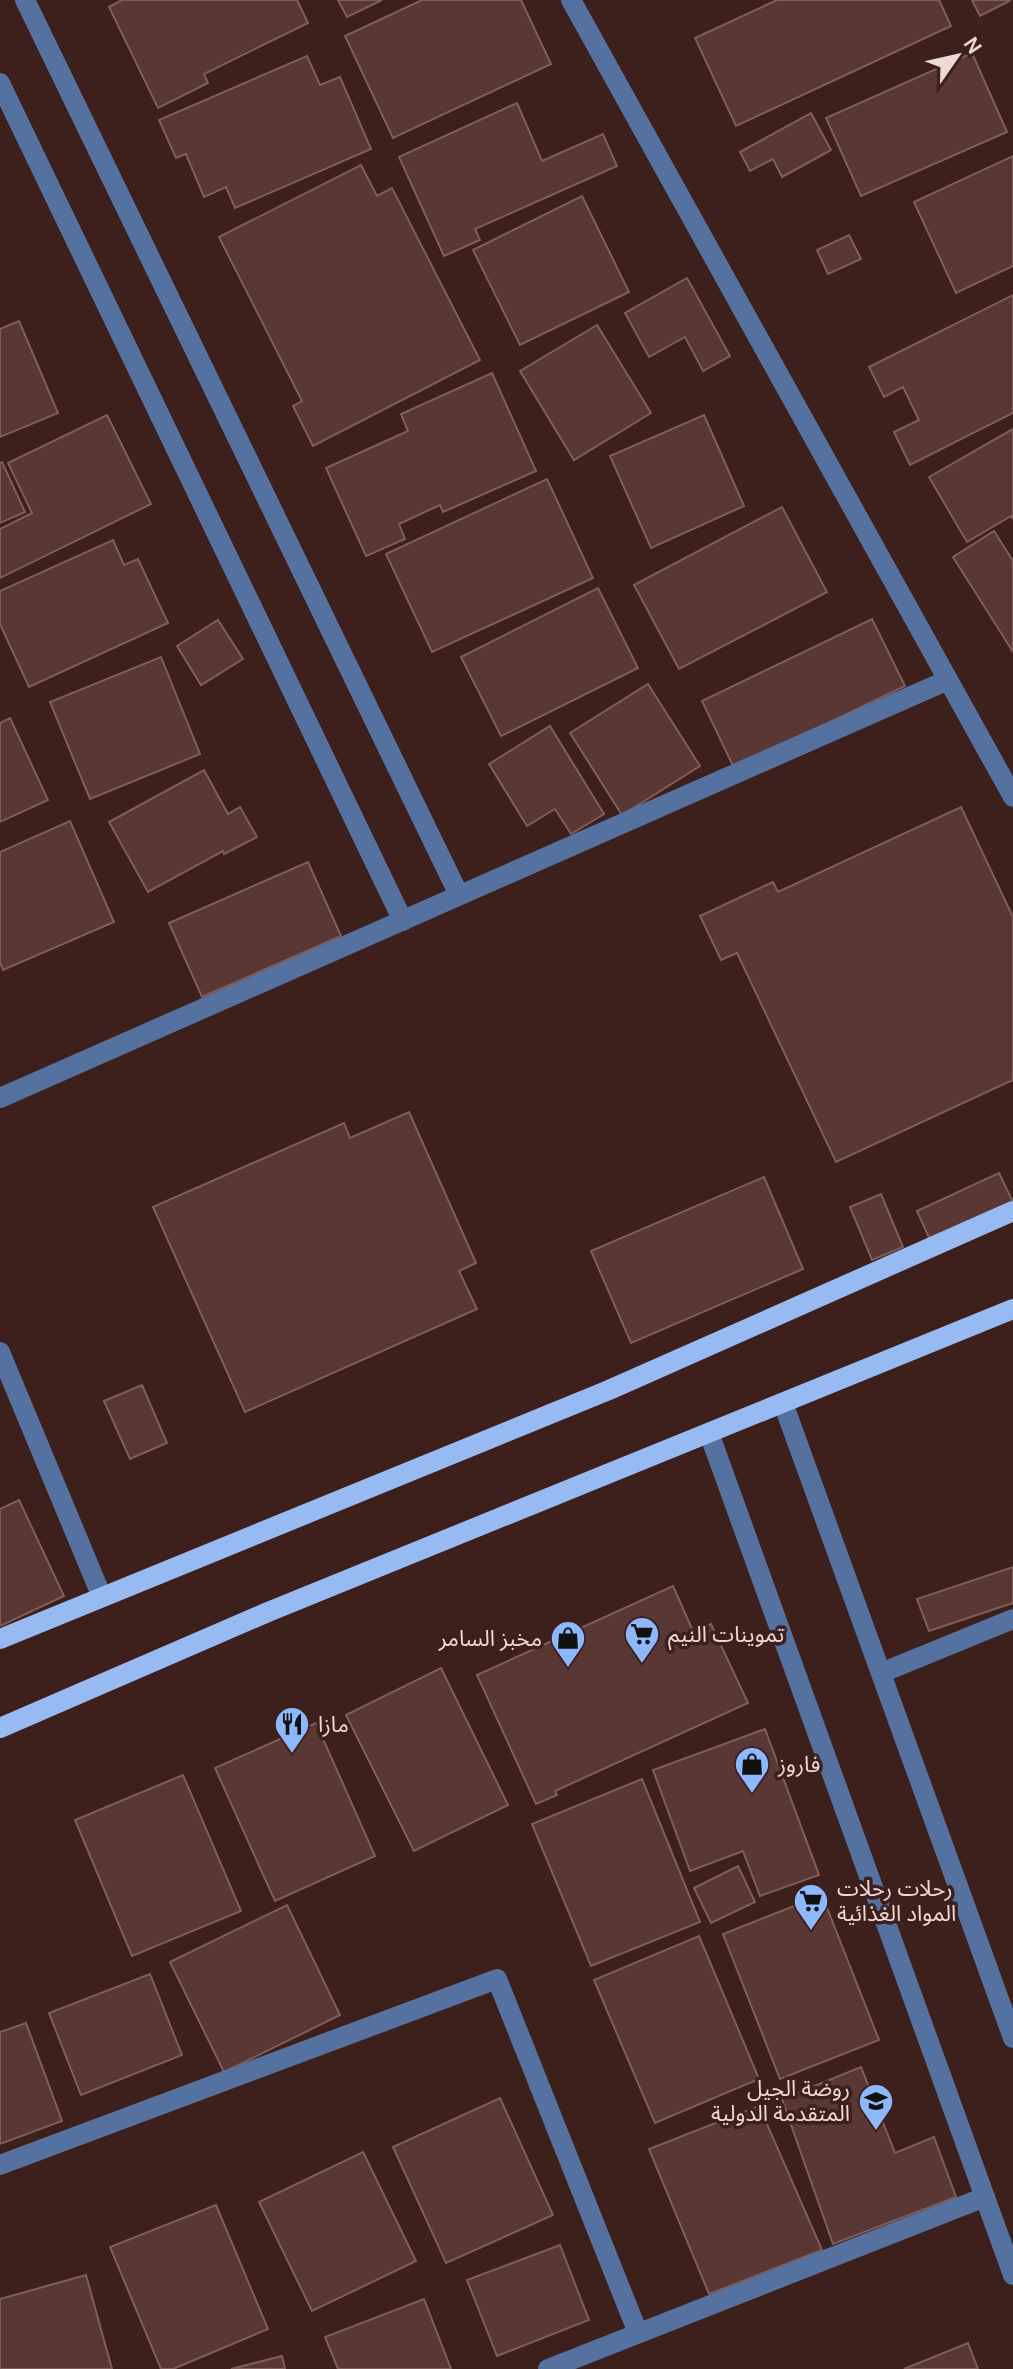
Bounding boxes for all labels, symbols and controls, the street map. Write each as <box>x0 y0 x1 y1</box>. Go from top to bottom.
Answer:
north arrow <box>917 16 997 96</box>
text: N <box>958 32 988 59</box>
supermarket icon: تموينات النيم <box>623 1615 661 1665</box>
shop icon: مخبز السامر <box>549 1619 587 1669</box>
place label: تموينات النيم <box>668 1622 784 1651</box>
place label: مخبز السامر <box>438 1626 542 1652</box>
restaurant icon: مازا <box>273 1705 311 1755</box>
place label: مازا <box>318 1712 349 1738</box>
shop icon: فاروز <box>733 1745 771 1795</box>
place label: فاروز <box>777 1752 820 1778</box>
place label: رحلات رحلات المواد الغذائية <box>837 1876 956 1927</box>
supermarket icon: رحلات رحلات المواد الغذائية <box>792 1882 830 1932</box>
place label: روضة الجيل المتقدمة الدولية <box>711 2076 850 2127</box>
school or university icon: روضة الجيل المتقدمة الدولية <box>857 2082 895 2132</box>

